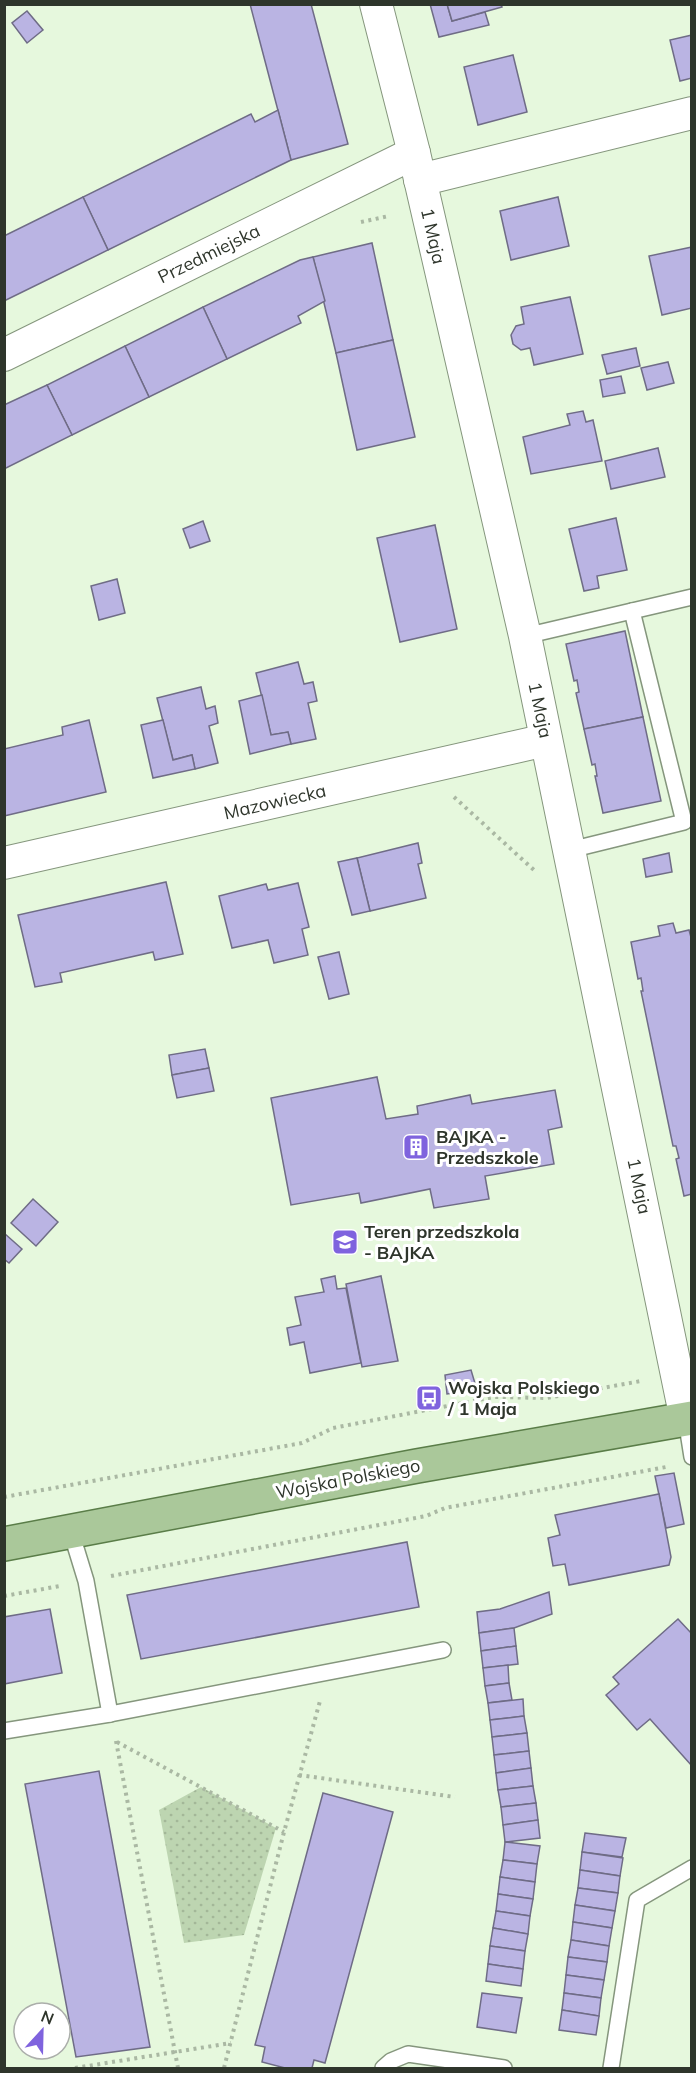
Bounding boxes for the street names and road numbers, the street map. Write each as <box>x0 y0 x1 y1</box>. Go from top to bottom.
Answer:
street label: 1 Maja <box>416 206 451 266</box>
street label: Przedmiejska <box>154 219 264 288</box>
street label: 1 Maja <box>523 680 558 740</box>
street label: Mazowiecka <box>222 779 328 824</box>
street label: 1 Maja <box>622 1156 657 1216</box>
street label: Wojska Polskiego <box>274 1453 422 1504</box>

